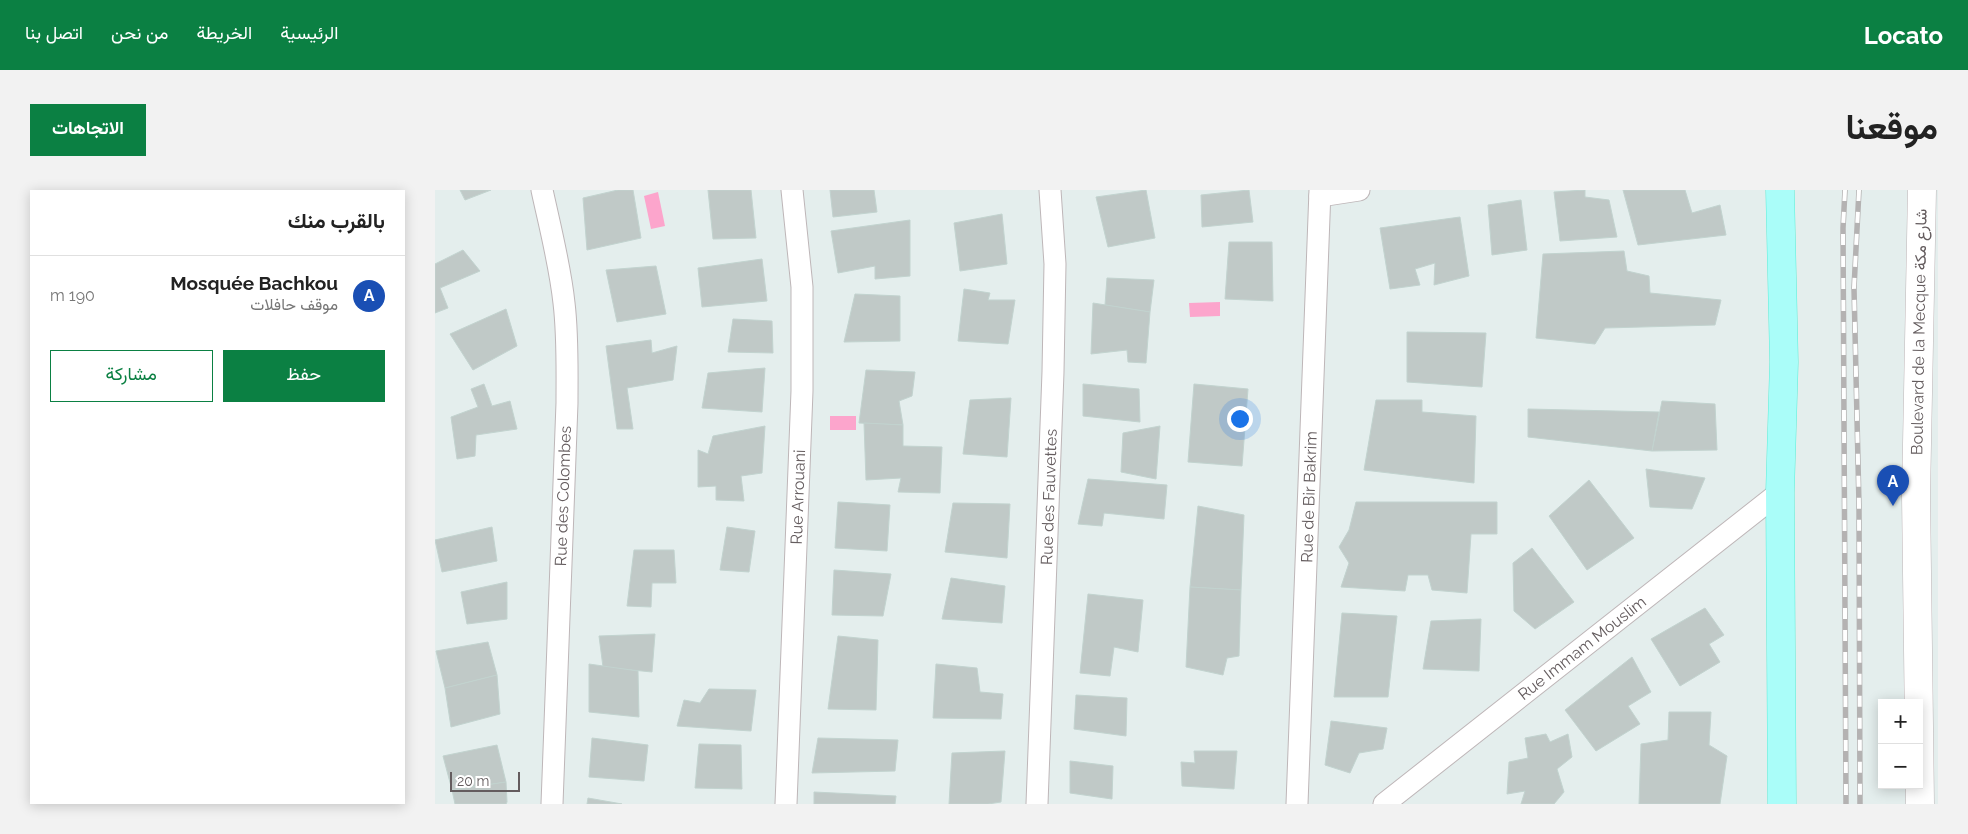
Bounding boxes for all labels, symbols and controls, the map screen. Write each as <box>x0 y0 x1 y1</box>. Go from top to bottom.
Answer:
text: Locato <box>1864 21 1943 50</box>
text: اتصل بنا <box>25 22 83 43</box>
text: من نحن <box>111 22 168 43</box>
text: الخريطة <box>196 22 252 43</box>
text: الرئيسية <box>280 22 338 43</box>
button: الاتجاهات <box>30 104 146 156</box>
text: موقعنا <box>1845 106 1938 147</box>
text: بالقرب منك <box>288 208 385 233</box>
street label: Boulevard de la Mecque شارع مكة <box>1907 209 1933 455</box>
text: Mosquée Bachkou <box>170 272 338 294</box>
text: 190 m <box>50 286 95 305</box>
text: A <box>364 286 374 305</box>
text: موقف حافلات <box>250 295 338 314</box>
button: مشاركة <box>50 350 213 402</box>
button: حفظ <box>223 350 385 402</box>
your location <box>1227 406 1253 432</box>
street label: Rue des Colombes <box>551 425 575 567</box>
street label: Rue des Fauvettes <box>1037 428 1061 565</box>
street label: Rue de Bir Bakrim <box>1297 431 1321 563</box>
street label: Rue Arrouani <box>787 449 809 545</box>
pin: A <box>1877 465 1909 506</box>
street label: Rue Immam Mouslim <box>1514 592 1650 704</box>
map controls <box>1878 699 1923 789</box>
button: + <box>1878 699 1923 744</box>
button: − <box>1878 744 1923 789</box>
scale bar <box>450 769 520 792</box>
text: 20 m <box>457 773 489 789</box>

